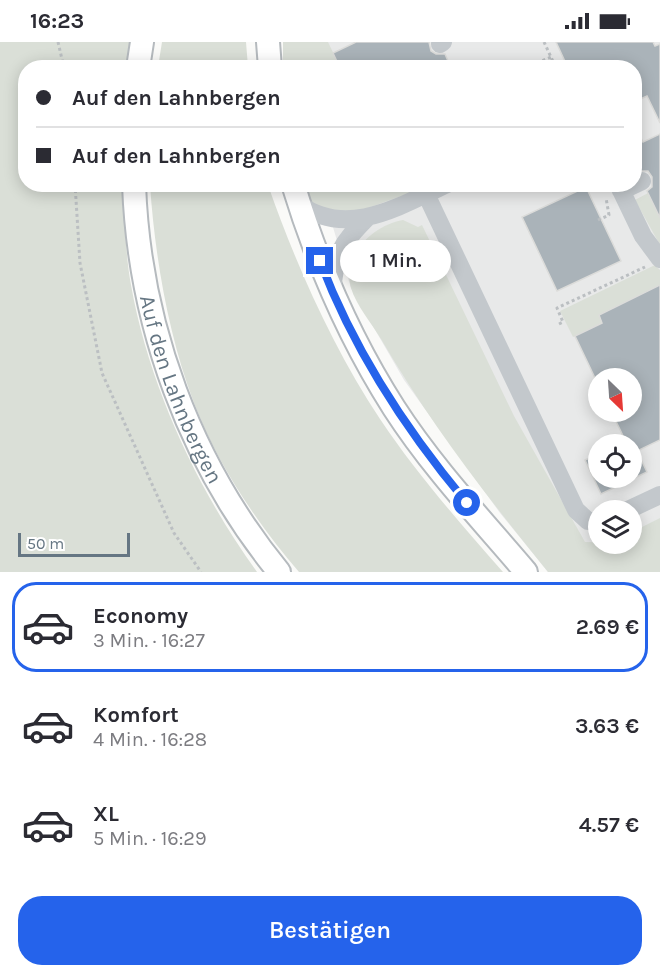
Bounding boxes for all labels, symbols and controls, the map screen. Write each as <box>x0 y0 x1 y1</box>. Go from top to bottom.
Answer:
text: 16:23 <box>30 8 84 34</box>
text: Auf den Lahnbergen <box>72 85 281 111</box>
text: Auf den Lahnbergen <box>72 143 281 169</box>
callout: 1 Min. <box>341 240 452 282</box>
route end <box>306 247 333 274</box>
text: 1 Min. <box>369 249 422 272</box>
street label: Auf den Lahnbergen <box>134 293 228 488</box>
north arrow <box>588 368 642 422</box>
map controls <box>588 368 642 554</box>
button: locate <box>588 434 642 488</box>
route start <box>453 489 480 516</box>
button: layers <box>588 500 642 554</box>
scale bar <box>18 530 130 558</box>
text: 50 m <box>27 534 64 553</box>
icon: car <box>21 600 75 654</box>
text: Economy <box>93 603 188 629</box>
text: 2.69 € <box>576 614 639 640</box>
text: 3 Min. · 16:27 <box>93 629 205 652</box>
icon: car <box>21 699 75 753</box>
text: Komfort <box>93 702 179 728</box>
text: 3.63 € <box>575 713 639 739</box>
text: 4 Min. · 16:28 <box>93 728 207 751</box>
icon: car <box>21 798 75 852</box>
text: XL <box>93 801 119 827</box>
text: 4.57 € <box>579 812 639 838</box>
text: 5 Min. · 16:29 <box>93 827 207 850</box>
button: Bestätigen <box>18 896 642 965</box>

